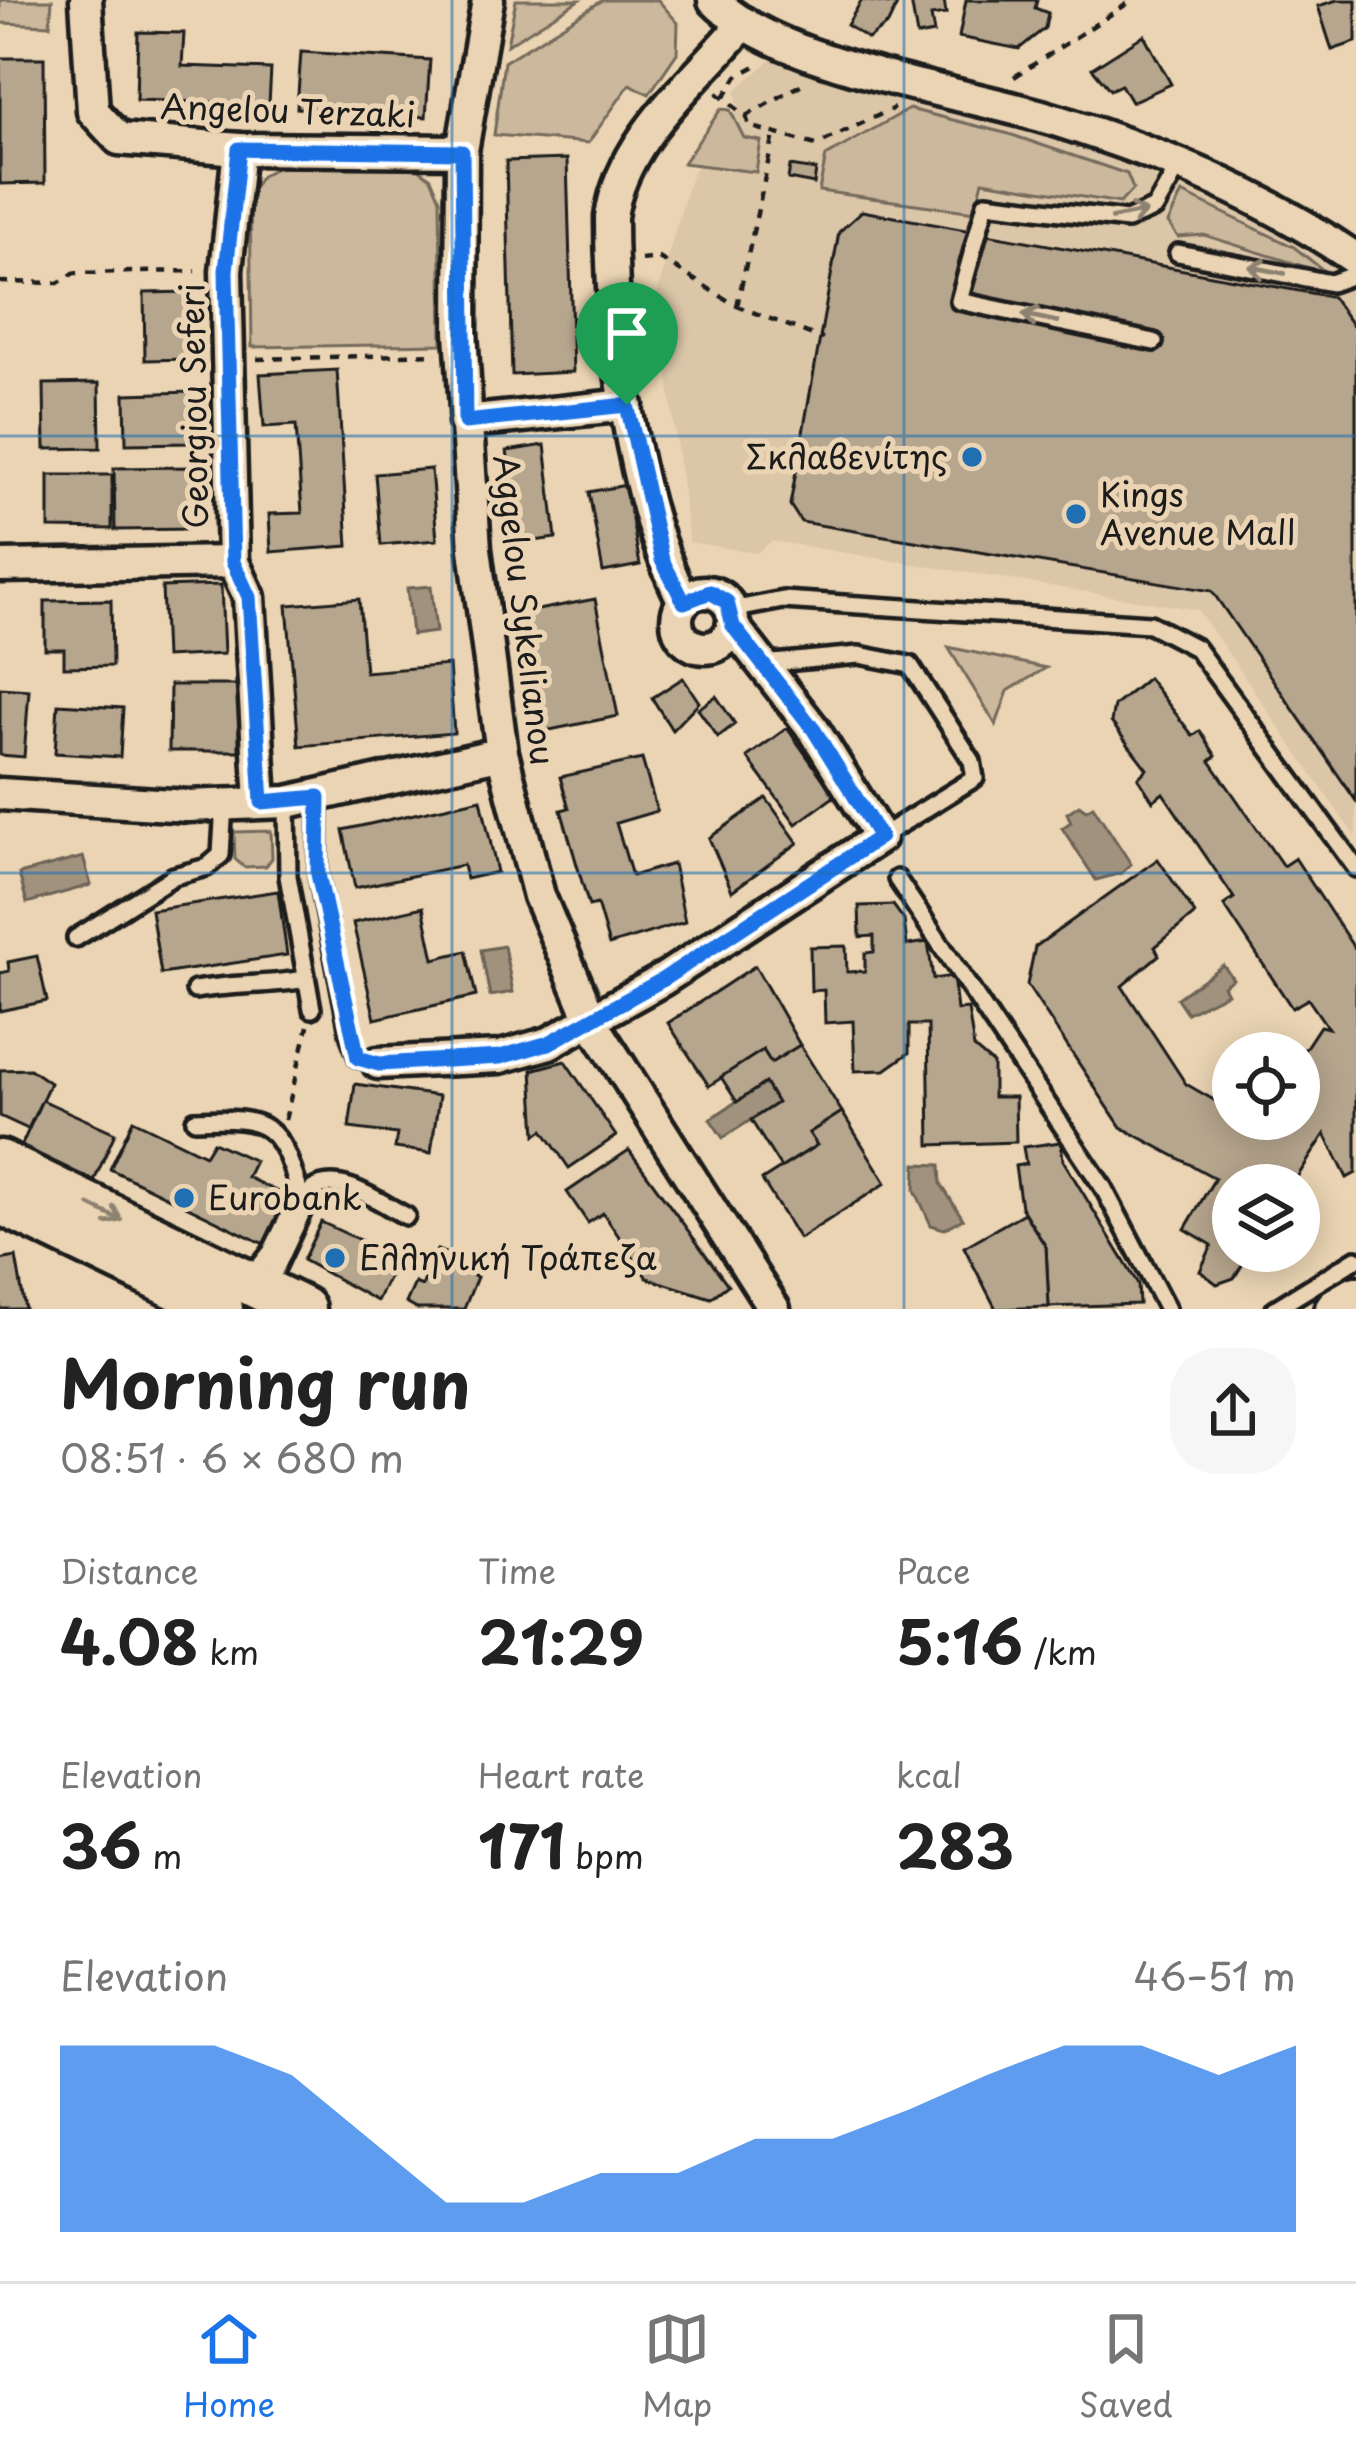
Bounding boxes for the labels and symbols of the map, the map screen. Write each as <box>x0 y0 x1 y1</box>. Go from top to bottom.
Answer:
street label: Angelou Terzaki <box>160 80 416 138</box>
one-way arrow <box>1109 203 1148 225</box>
one-way arrow <box>1249 258 1288 280</box>
pin <box>576 282 678 405</box>
street label: Georgiou Seferi <box>165 283 219 529</box>
one-way arrow <box>1021 306 1060 328</box>
place label: Σκλαβενίτης <box>746 430 948 480</box>
marker: Σκλαβενίτης <box>959 444 985 470</box>
street label: Aggelou Sykelianou <box>482 452 570 768</box>
place label: Kings Avenue Mall <box>1100 468 1295 556</box>
marker: Kings Avenue Mall <box>1063 501 1089 527</box>
place label: Eurobank <box>208 1171 362 1221</box>
marker: Eurobank <box>171 1185 197 1211</box>
one-way arrow <box>87 1203 123 1225</box>
place label: Ελληνική Τράπεζα <box>359 1231 658 1281</box>
marker: Ελληνική Τράπεζα <box>322 1245 348 1271</box>

